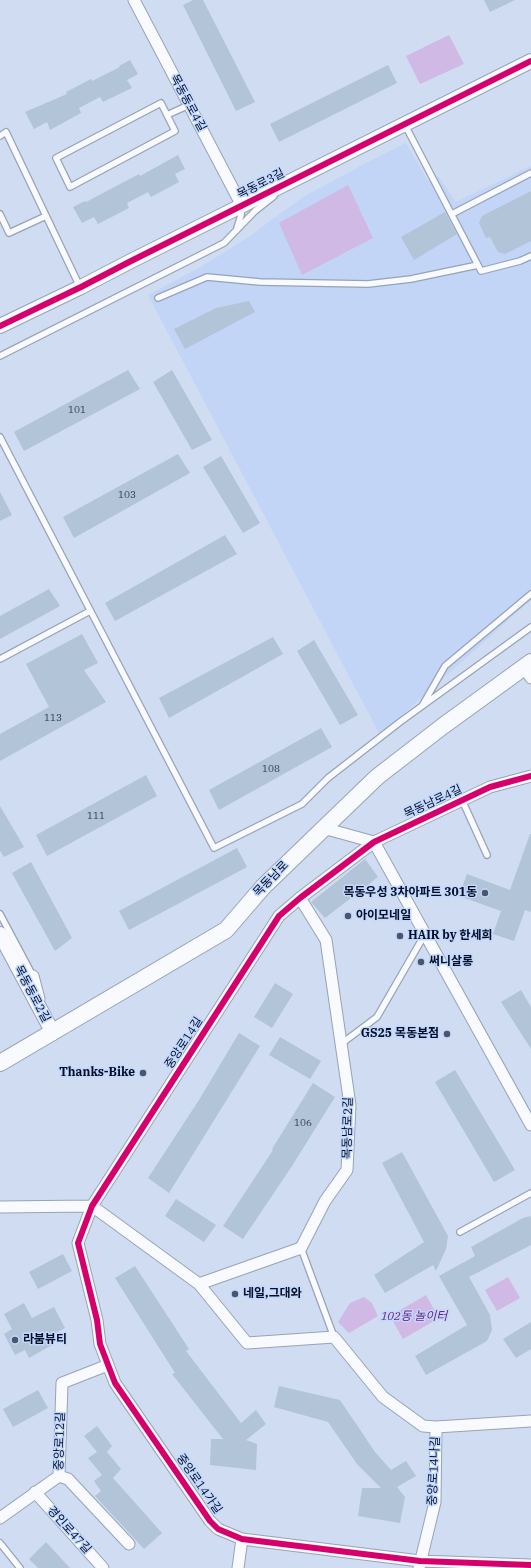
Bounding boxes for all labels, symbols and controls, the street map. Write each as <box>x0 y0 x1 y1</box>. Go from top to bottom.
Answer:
street label: 목동동로4길 <box>167 72 209 134</box>
street label: 목동로3길 <box>235 166 287 202</box>
house number: 101 <box>68 404 86 416</box>
house number: 103 <box>118 489 136 501</box>
house number: 113 <box>44 712 62 724</box>
house number: 108 <box>262 763 280 775</box>
street label: 목동남로4길 <box>402 782 464 822</box>
house number: 111 <box>87 810 105 822</box>
street label: 목동남로 <box>250 858 292 900</box>
place label: 목동우성 3차아파트 301동 <box>343 886 477 900</box>
marker: 목동우성 3차아파트 301동 <box>480 888 490 898</box>
place label: 아이모네일 <box>356 909 411 923</box>
marker: 아이모네일 <box>343 911 353 921</box>
place label: HAIR by 한세희 <box>408 929 492 943</box>
marker: HAIR by 한세희 <box>395 931 405 941</box>
place label: 써니살롱 <box>429 955 473 969</box>
marker: 써니살롱 <box>416 957 426 967</box>
street label: 목동동로2길 <box>11 963 53 1025</box>
street label: 중앙로14길 <box>162 1015 206 1071</box>
place label: GS25 목동본점 <box>361 1027 439 1041</box>
marker: GS25 목동본점 <box>442 1029 452 1039</box>
place label: Thanks-Bike <box>59 1066 135 1080</box>
marker: Thanks-Bike <box>138 1068 148 1078</box>
street label: 목동남로2길 <box>340 1097 356 1159</box>
house number: 106 <box>294 1117 312 1129</box>
place label: 네일,그대와 <box>243 1287 302 1301</box>
marker: 네일,그대와 <box>230 1289 240 1299</box>
park label: 102동 놀이터 <box>381 1310 447 1324</box>
place label: 라붐뷰티 <box>23 1333 67 1347</box>
marker: 라붐뷰티 <box>10 1335 20 1345</box>
street label: 중앙로12길 <box>52 1411 68 1471</box>
street label: 중앙로14나길 <box>425 1436 443 1506</box>
street label: 중앙로14가길 <box>173 1451 225 1517</box>
street label: 경인로47길 <box>44 1503 94 1557</box>

